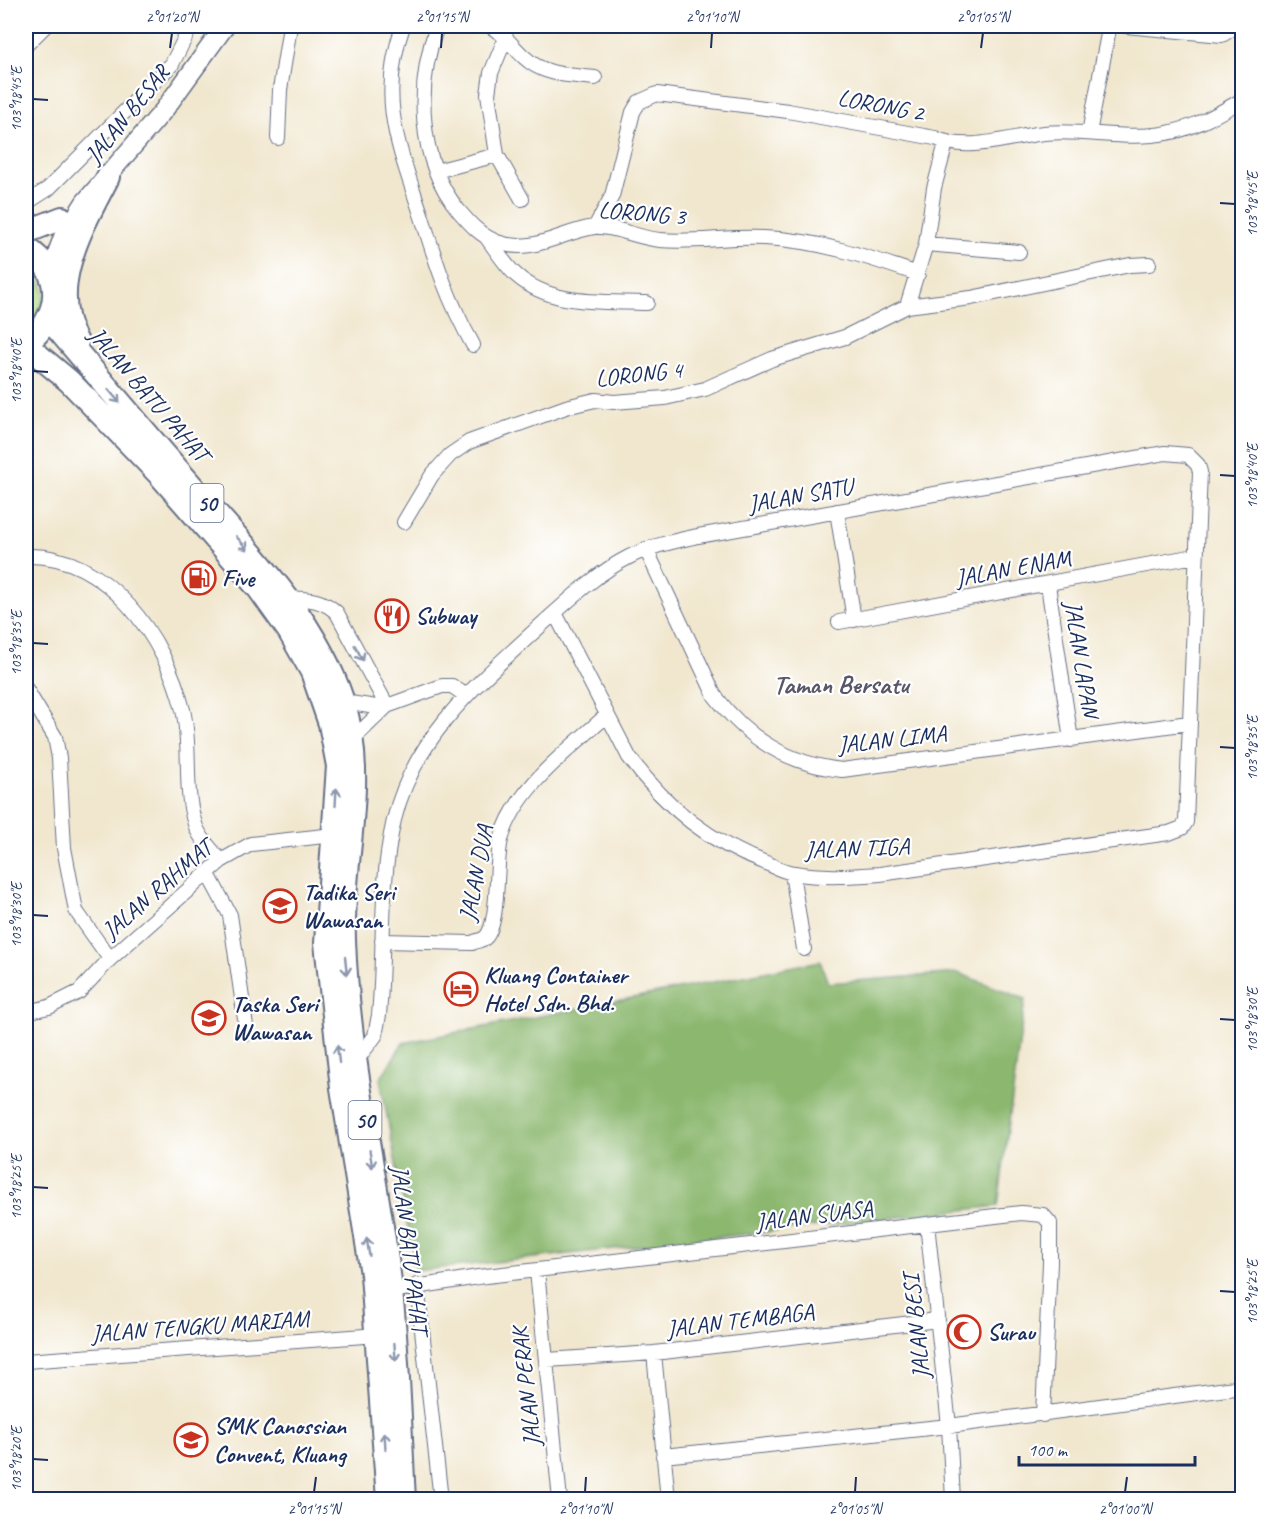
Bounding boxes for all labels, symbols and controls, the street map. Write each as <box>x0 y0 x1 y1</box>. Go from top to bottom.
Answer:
text: 2°01'20"N <box>146 8 201 27</box>
text: 2°01'15"N <box>416 8 471 27</box>
text: 2°01'10"N <box>686 8 741 27</box>
text: 2°01'05"N <box>957 8 1012 27</box>
street label: JALAN BESAR <box>77 57 177 170</box>
text: 103°18'45"E <box>7 65 26 131</box>
street label: LORONG 2 <box>835 82 929 128</box>
text: 103°18'45"E <box>1243 170 1262 236</box>
street label: LORONG 3 <box>597 194 689 232</box>
street label: JALAN BATU PAHAT <box>82 320 220 472</box>
text: 103°18'40"E <box>7 337 26 403</box>
street label: LORONG 4 <box>594 354 686 393</box>
one-way arrow <box>107 388 121 403</box>
text: 103°18'40"E <box>1243 442 1262 508</box>
street label: JALAN SATU <box>745 470 859 519</box>
road number: 50 <box>190 484 224 522</box>
one-way arrow <box>235 535 249 550</box>
street label: JALAN ENAM <box>952 543 1075 593</box>
fuel station icon: Five <box>181 560 217 596</box>
place label: Five <box>222 563 256 593</box>
restaurant icon: Subway <box>374 598 410 634</box>
street label: JALAN LAPAN <box>1058 598 1107 723</box>
place label: Subway <box>415 601 479 631</box>
text: 103°18'35"E <box>7 609 26 675</box>
one-way arrow <box>353 644 365 661</box>
district label: Taman Bersatu <box>773 668 911 701</box>
text: 103°18'35"E <box>1243 714 1262 780</box>
street label: JALAN LIMA <box>835 718 949 760</box>
one-way arrow <box>330 788 341 808</box>
street label: JALAN DUA <box>452 822 500 925</box>
street label: JALAN RAHMAT <box>95 830 222 946</box>
street label: JALAN TIGA <box>803 831 911 865</box>
place label: Tadika Seri Wawasan <box>303 877 398 935</box>
text: 103°18'30"E <box>7 881 26 947</box>
school or university icon: Tadika Seri Wawasan <box>262 888 298 924</box>
one-way arrow <box>341 955 352 975</box>
place label: Kluang Container Hotel Sdn. Bhd. <box>484 960 630 1018</box>
hotel icon: Kluang Container Hotel Sdn. Bhd. <box>443 971 479 1007</box>
text: 103°18'30"E <box>1243 986 1262 1052</box>
place label: Taska Seri Wawasan <box>232 989 321 1047</box>
school or university icon: Taska Seri Wawasan <box>191 1000 227 1036</box>
one-way arrow <box>333 1045 344 1065</box>
road number: 50 <box>348 1101 382 1139</box>
one-way arrow <box>365 1149 376 1168</box>
text: 103°18'25"E <box>7 1153 26 1219</box>
street label: JALAN BATU PAHAT <box>385 1162 436 1341</box>
street label: JALAN SUASA <box>753 1193 875 1237</box>
one-way arrow <box>362 1238 373 1257</box>
text: 103°18'25"E <box>1243 1258 1262 1324</box>
street label: JALAN BESI <box>895 1268 937 1382</box>
street label: JALAN TEMBAGA <box>664 1296 816 1344</box>
street label: JALAN TENGKU MARIAM <box>89 1303 313 1349</box>
mosque icon: Surau <box>946 1314 982 1350</box>
place label: Surau <box>987 1317 1037 1347</box>
street label: JALAN PERAK <box>504 1322 547 1449</box>
one-way arrow <box>390 1342 401 1362</box>
place label: SMK Canossian Convent, Kluang <box>214 1411 348 1469</box>
school or university icon: SMK Canossian Convent, Kluang <box>173 1422 209 1458</box>
text: 103°18'20"E <box>7 1425 26 1491</box>
scale bar <box>1019 1429 1194 1467</box>
one-way arrow <box>379 1432 390 1452</box>
text: 100 m <box>1028 1439 1069 1461</box>
text: 2°01'15"N <box>288 1500 343 1519</box>
text: 2°01'10"N <box>559 1500 614 1519</box>
text: 2°01'05"N <box>829 1500 884 1519</box>
text: 2°01'00"N <box>1099 1500 1154 1519</box>

